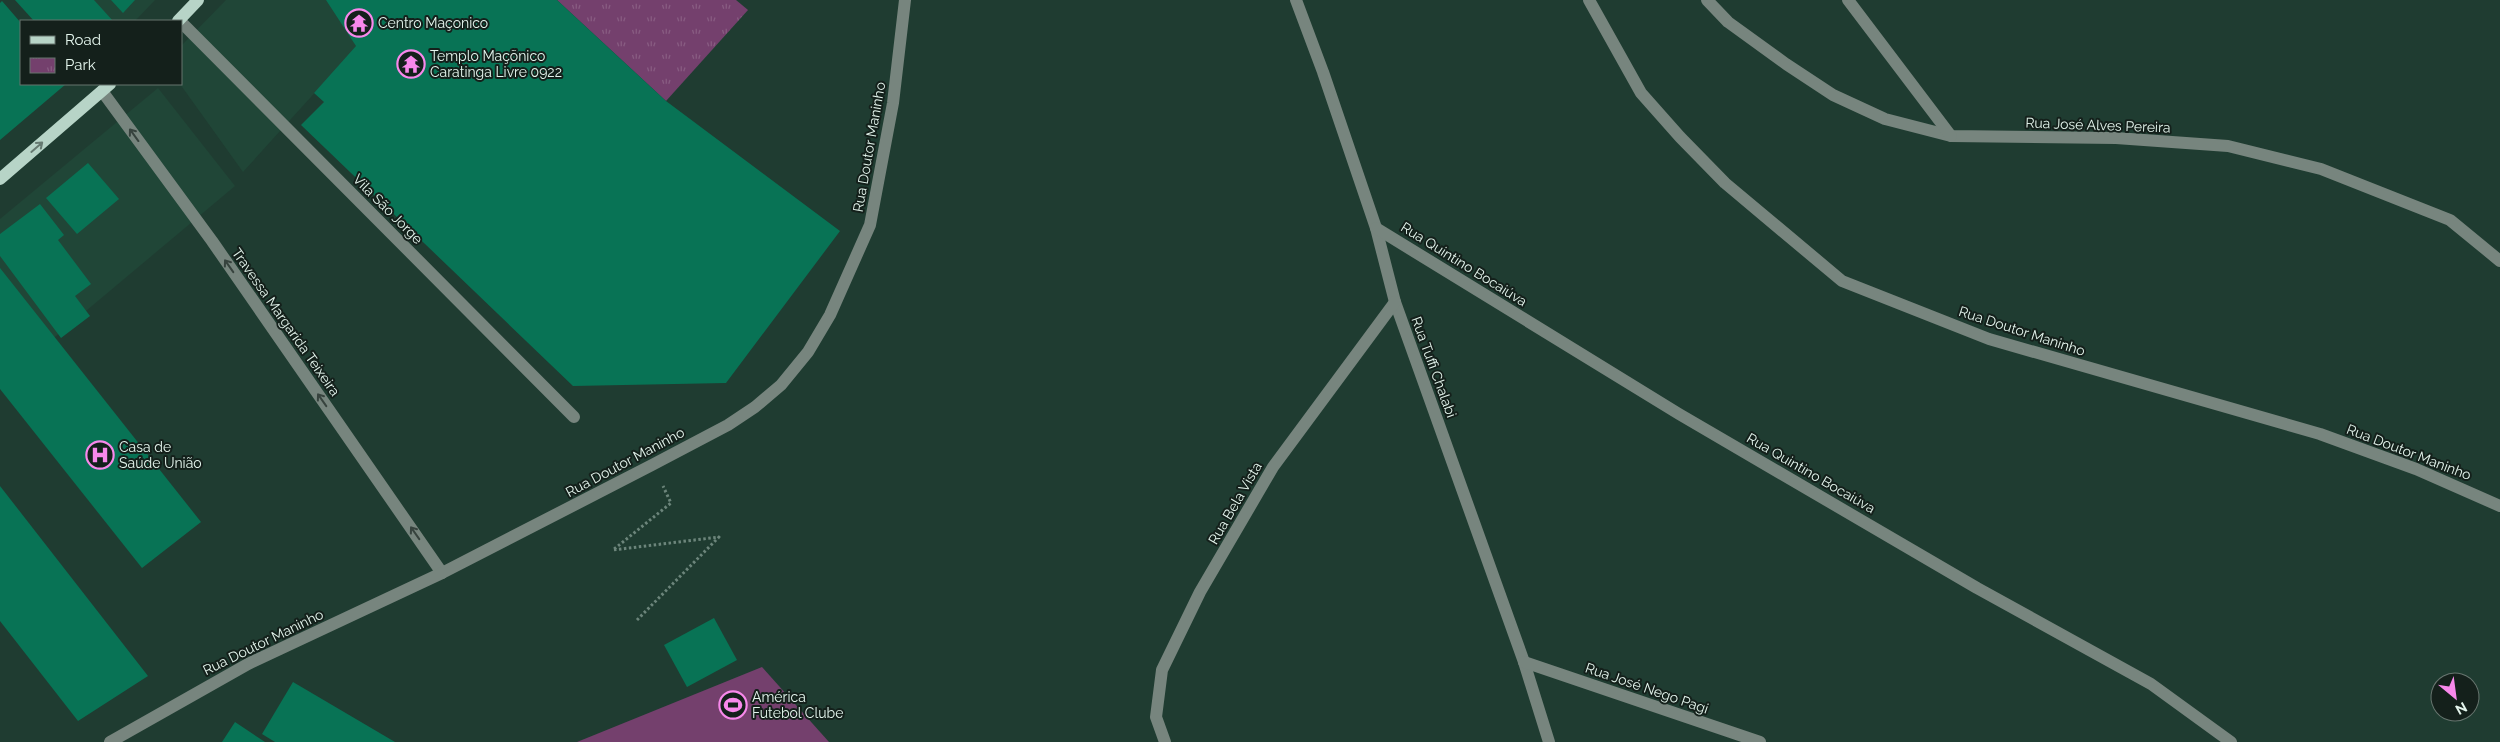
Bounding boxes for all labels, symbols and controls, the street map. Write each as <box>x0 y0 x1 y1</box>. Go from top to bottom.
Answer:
temple icon: Centro Maçonico <box>344 8 374 38</box>
place label: Centro Maçonico <box>378 15 488 31</box>
legend <box>20 20 182 85</box>
text: Road <box>65 31 101 49</box>
place label: Templo Maçõnico Caratinga Livre 0922 <box>430 48 562 80</box>
temple icon: Templo Maçõnico Caratinga Livre 0922 <box>396 49 426 79</box>
text: Park <box>65 56 96 74</box>
street label: Rua Doutor Maninho <box>850 81 888 213</box>
street label: Rua José Alves Pereira <box>2025 114 2171 136</box>
one-way arrow <box>129 128 139 142</box>
one-way arrow <box>30 142 43 153</box>
street label: Vila São Jorge <box>350 171 426 247</box>
street label: Rua Quintino Bocaiúva <box>1398 219 1530 309</box>
street label: Travessa Margarida Teixeira <box>229 245 343 399</box>
one-way arrow <box>224 259 234 273</box>
street label: Rua Doutor Maninho <box>1957 303 2087 359</box>
street label: Rua Tuffi Chalabi <box>1408 314 1460 420</box>
one-way arrow <box>317 393 327 407</box>
street label: Rua Doutor Maninho <box>2345 421 2473 483</box>
street label: Rua Doutor Maninho <box>563 424 687 500</box>
street label: Rua Quintino Bocaiúva <box>1744 430 1878 516</box>
place label: Casa de Saúde União <box>119 439 202 471</box>
hospital icon: Casa de Saúde União <box>85 440 115 470</box>
street label: Rua Bela Vista <box>1205 459 1265 547</box>
one-way arrow <box>410 526 420 540</box>
street label: Rua Doutor Maninho <box>200 606 326 678</box>
street label: Rua José Nego Pagi <box>1583 659 1711 717</box>
north arrow <box>2430 672 2480 722</box>
place label: América Futebol Clube <box>752 689 843 721</box>
sports icon: América Futebol Clube <box>718 690 748 720</box>
text: N <box>2453 699 2470 718</box>

